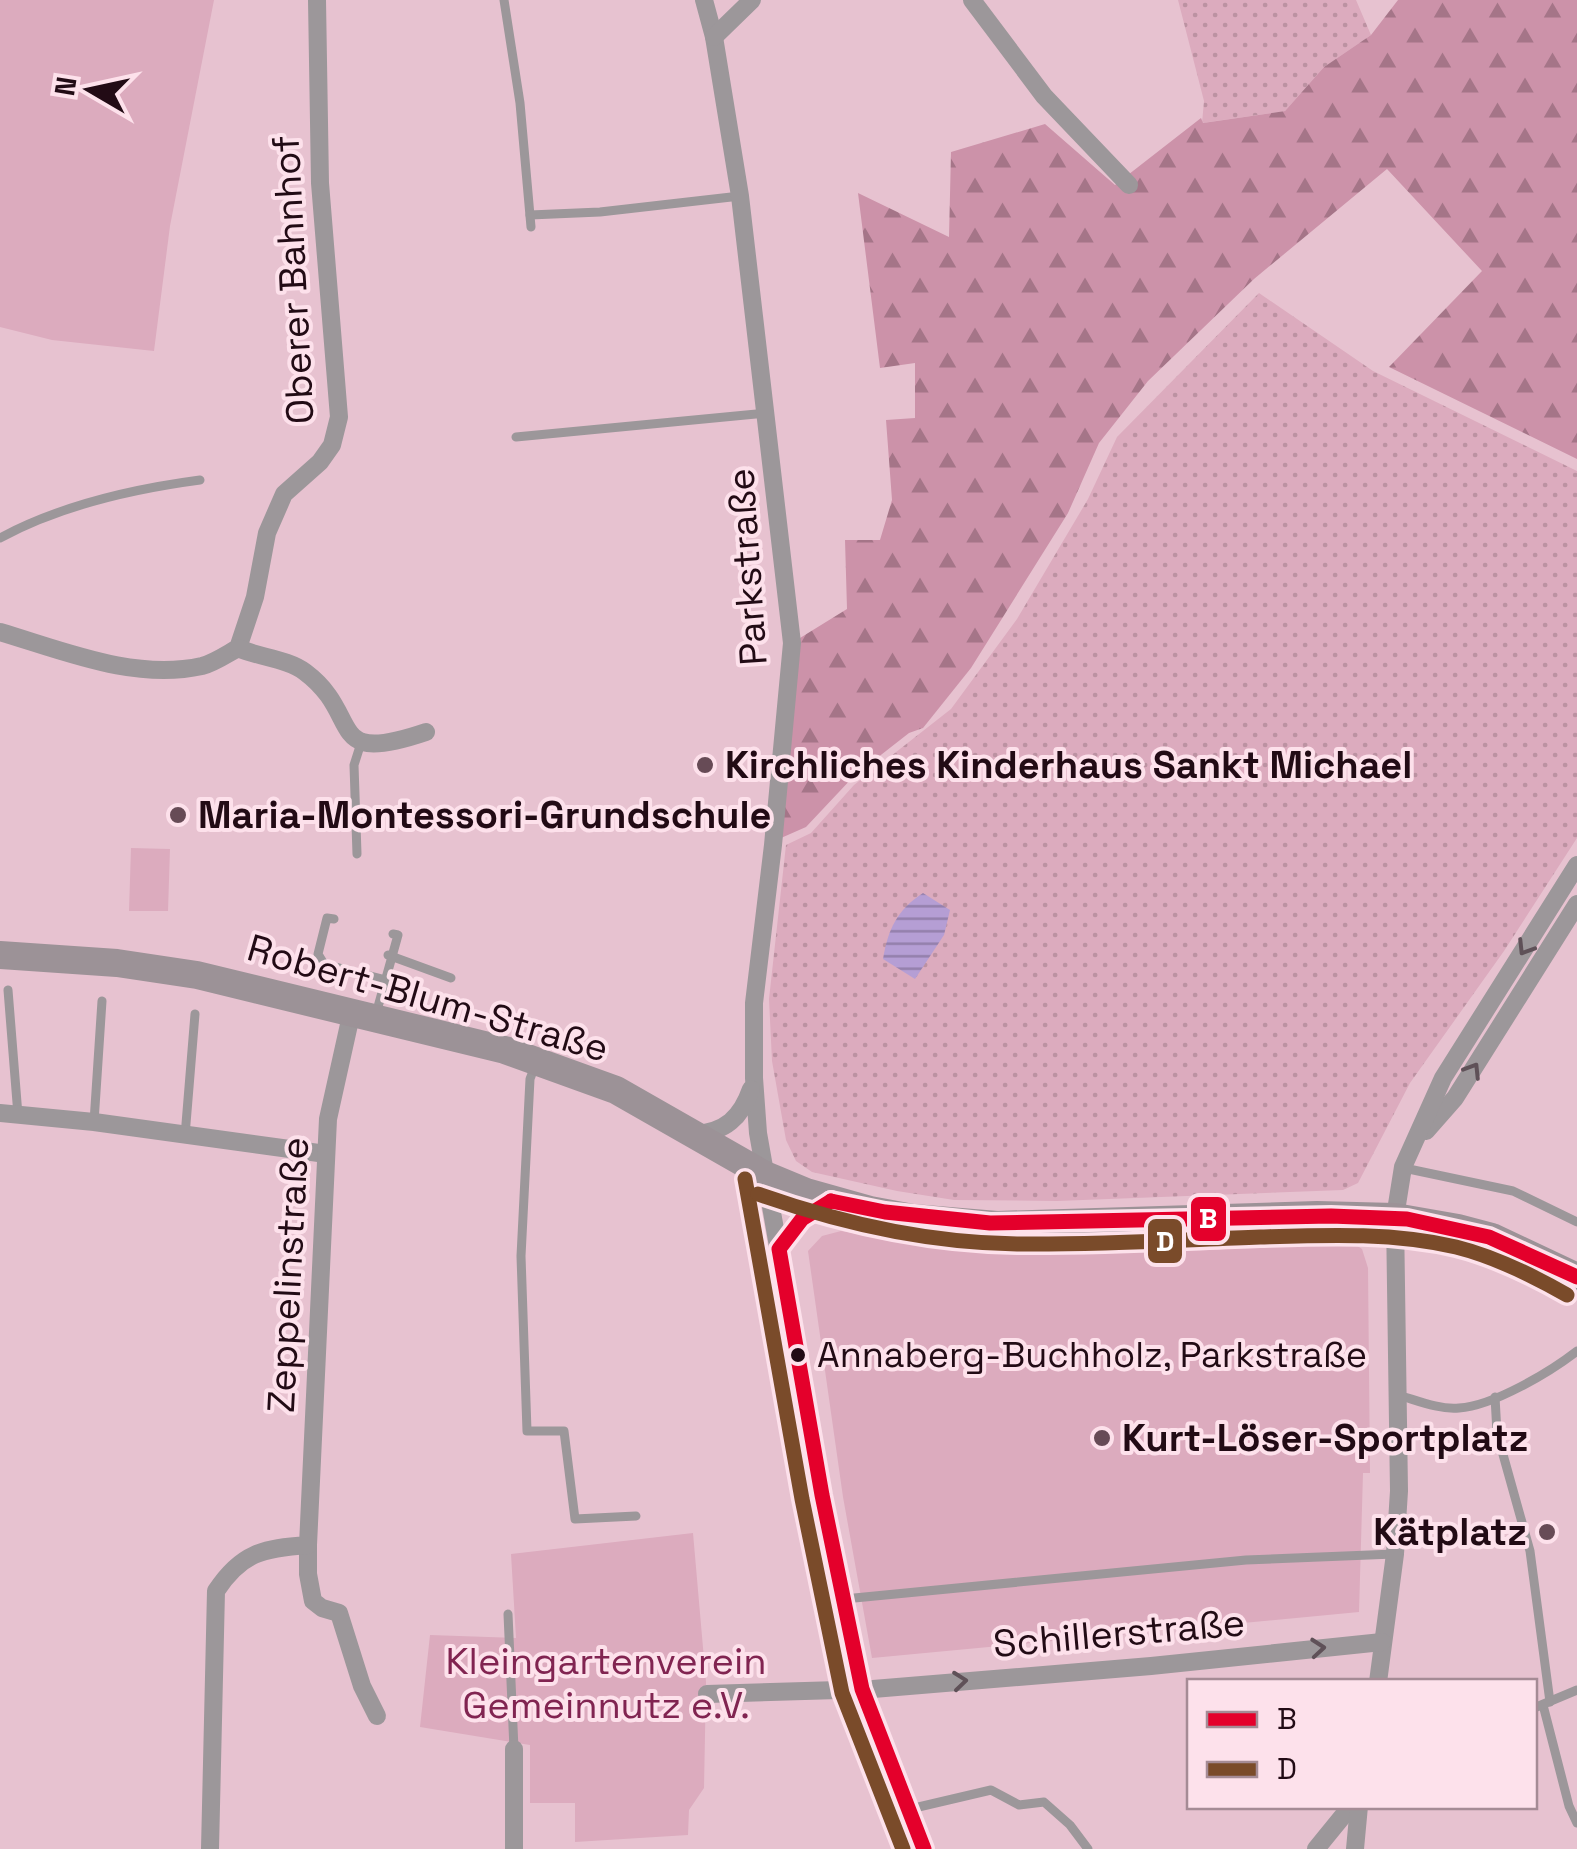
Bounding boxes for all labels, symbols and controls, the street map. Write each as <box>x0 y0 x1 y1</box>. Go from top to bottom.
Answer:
north arrow <box>40 40 140 140</box>
text: N <box>46 74 85 98</box>
street label: Oberer Bahnhof <box>261 134 325 426</box>
street label: Parkstraße <box>716 467 778 667</box>
place label: Kirchliches Kinderhaus Sankt Michael <box>725 741 1412 789</box>
marker: Kirchliches Kinderhaus Sankt Michael <box>694 754 716 776</box>
place label: Maria-Montessori-Grundschule <box>198 791 772 839</box>
marker: Maria-Montessori-Grundschule <box>167 804 189 826</box>
street label: Robert-Blum-Straße <box>242 923 614 1073</box>
one-way arrow <box>1518 937 1537 955</box>
one-way arrow <box>1460 1062 1479 1080</box>
street label: Zeppelinstraße <box>257 1136 319 1414</box>
line badge: B <box>1189 1195 1228 1243</box>
text: B <box>1199 1200 1217 1236</box>
line badge: D <box>1146 1217 1184 1265</box>
text: D <box>1156 1223 1174 1259</box>
place label: Annaberg-Buchholz, Parkstraße <box>817 1332 1367 1378</box>
marker: Annaberg-Buchholz, Parkstraße <box>788 1345 808 1365</box>
place label: Kurt-Löser-Sportplatz <box>1122 1414 1528 1462</box>
marker: Kurt-Löser-Sportplatz <box>1091 1427 1113 1449</box>
place label: Kätplatz <box>1373 1508 1527 1556</box>
marker: Kätplatz <box>1536 1521 1558 1543</box>
street label: Schillerstraße <box>991 1598 1247 1668</box>
park label: Kleingartenverein Gemeinnutz e.V. <box>445 1637 767 1729</box>
one-way arrow <box>1310 1637 1326 1659</box>
one-way arrow <box>952 1671 968 1692</box>
legend <box>1187 1679 1537 1809</box>
text: B <box>1277 1699 1297 1738</box>
text: D <box>1277 1749 1297 1788</box>

